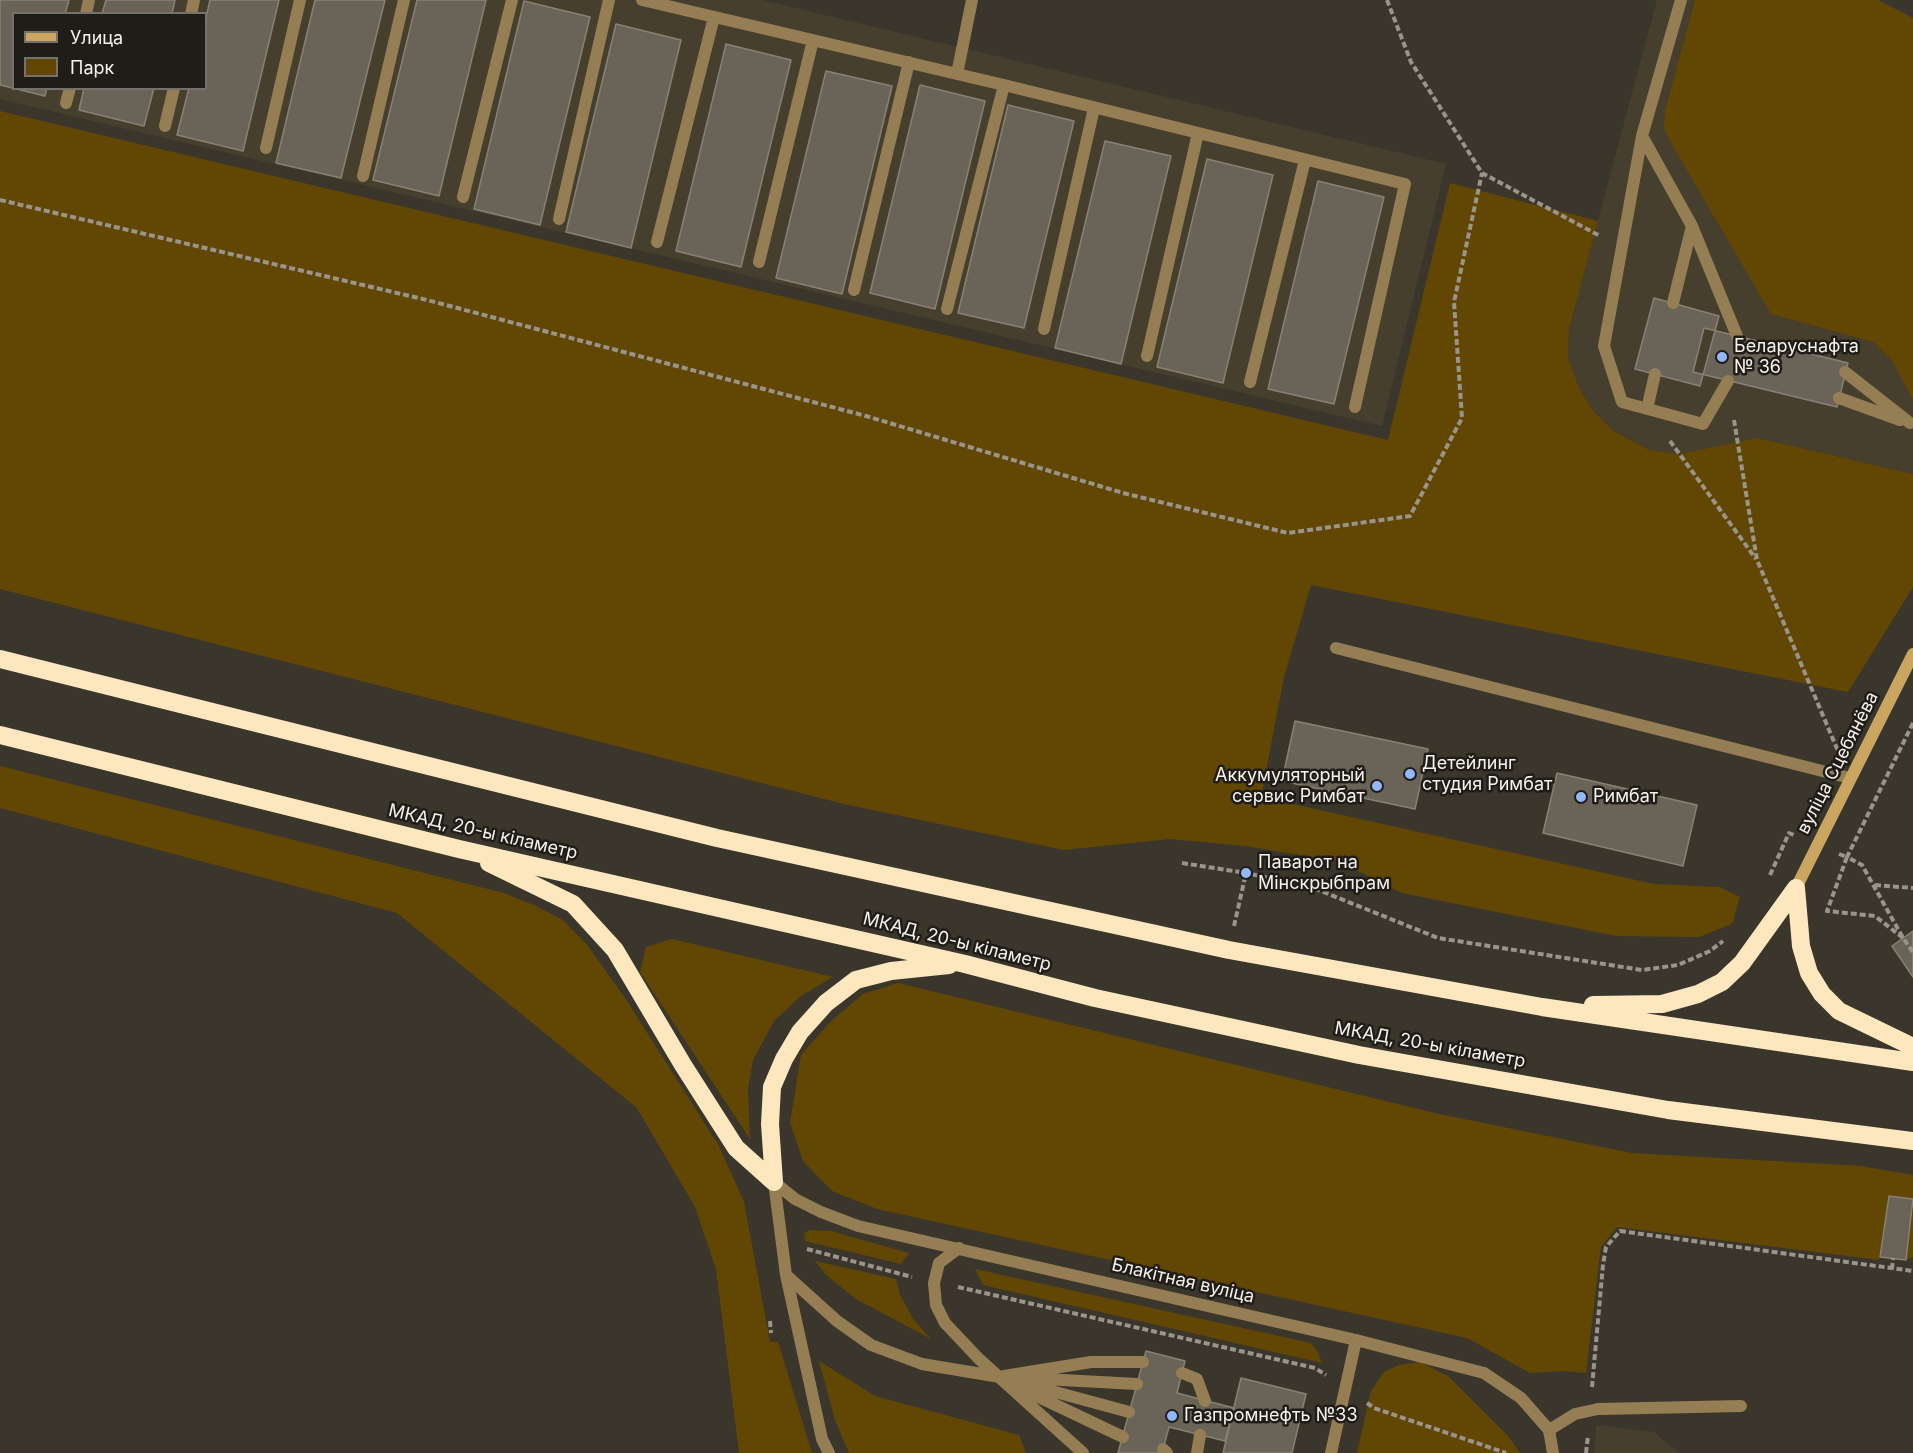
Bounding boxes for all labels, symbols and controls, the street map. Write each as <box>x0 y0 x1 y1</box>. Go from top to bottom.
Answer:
legend <box>12 12 207 90</box>
text: Улица <box>70 27 123 48</box>
text: Парк <box>70 57 114 78</box>
place label: Беларуснафта № 36 <box>1734 336 1859 378</box>
marker: Беларуснафта № 36 <box>1715 350 1729 364</box>
street label: вуліца Сцебянёва <box>1793 688 1883 838</box>
place label: Детейлинг студия Римбат <box>1422 753 1552 795</box>
place label: Аккумуляторный сервис Римбат <box>1215 765 1365 808</box>
marker: Детейлинг студия Римбат <box>1403 767 1417 781</box>
marker: Аккумуляторный сервис Римбат <box>1370 779 1384 793</box>
place label: Римбат <box>1593 786 1658 808</box>
marker: Римбат <box>1574 790 1588 804</box>
street label: МКАД, 20-ы кіламетр <box>386 800 580 864</box>
place label: Паварот на Мінскрыбпрам <box>1258 852 1390 894</box>
marker: Паварот на Мінскрыбпрам <box>1239 866 1253 880</box>
street label: МКАД, 20-ы кіламетр <box>861 908 1053 976</box>
street label: МКАД, 20-ы кіламетр <box>1333 1018 1527 1072</box>
street label: Блакітная вуліца <box>1110 1254 1256 1308</box>
place label: Газпромнефть №33 <box>1184 1405 1358 1427</box>
marker: Газпромнефть №33 <box>1165 1409 1179 1423</box>

